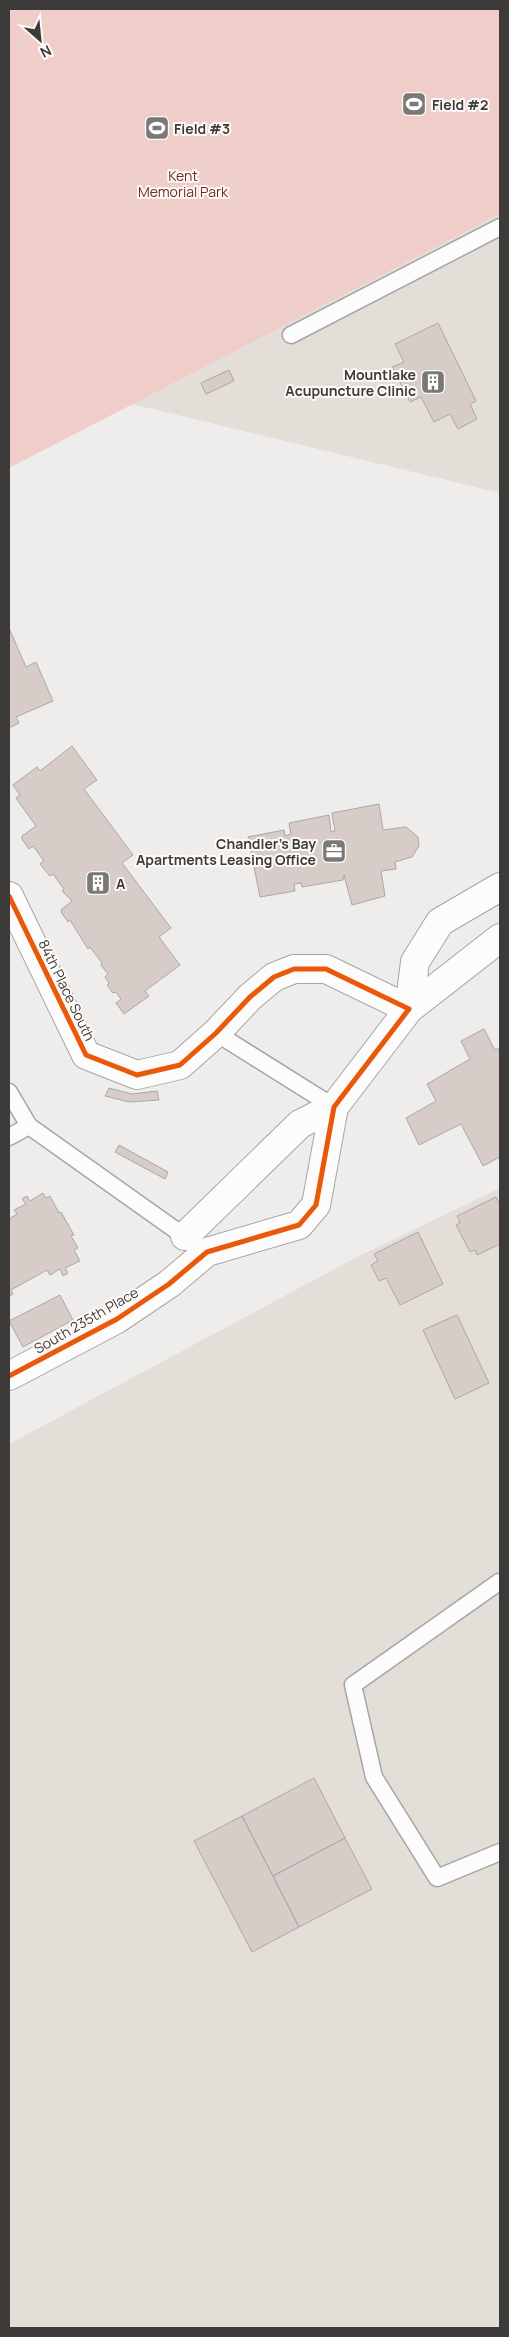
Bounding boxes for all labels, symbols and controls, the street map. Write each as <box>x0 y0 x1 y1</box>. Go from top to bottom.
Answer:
north arrow <box>15 15 65 65</box>
text: N <box>37 41 55 63</box>
sports icon: Field #2 <box>401 91 427 117</box>
place label: Field #2 <box>432 95 488 114</box>
sports icon: Field #3 <box>144 115 170 141</box>
place label: Field #3 <box>174 119 230 138</box>
park label: Kent Memorial Park <box>138 166 229 201</box>
place label: Mountlake Acupuncture Clinic <box>285 365 416 400</box>
building icon: Mountlake Acupuncture Clinic <box>420 369 446 395</box>
place label: Chandler's Bay Apartments Leasing Office <box>136 834 316 869</box>
office icon: Chandler's Bay Apartments Leasing Office <box>321 838 347 864</box>
building icon: A <box>85 870 111 896</box>
place label: A <box>116 874 126 893</box>
street label: 84th Place South <box>34 936 100 1044</box>
street label: South 235th Place <box>30 1282 142 1358</box>

